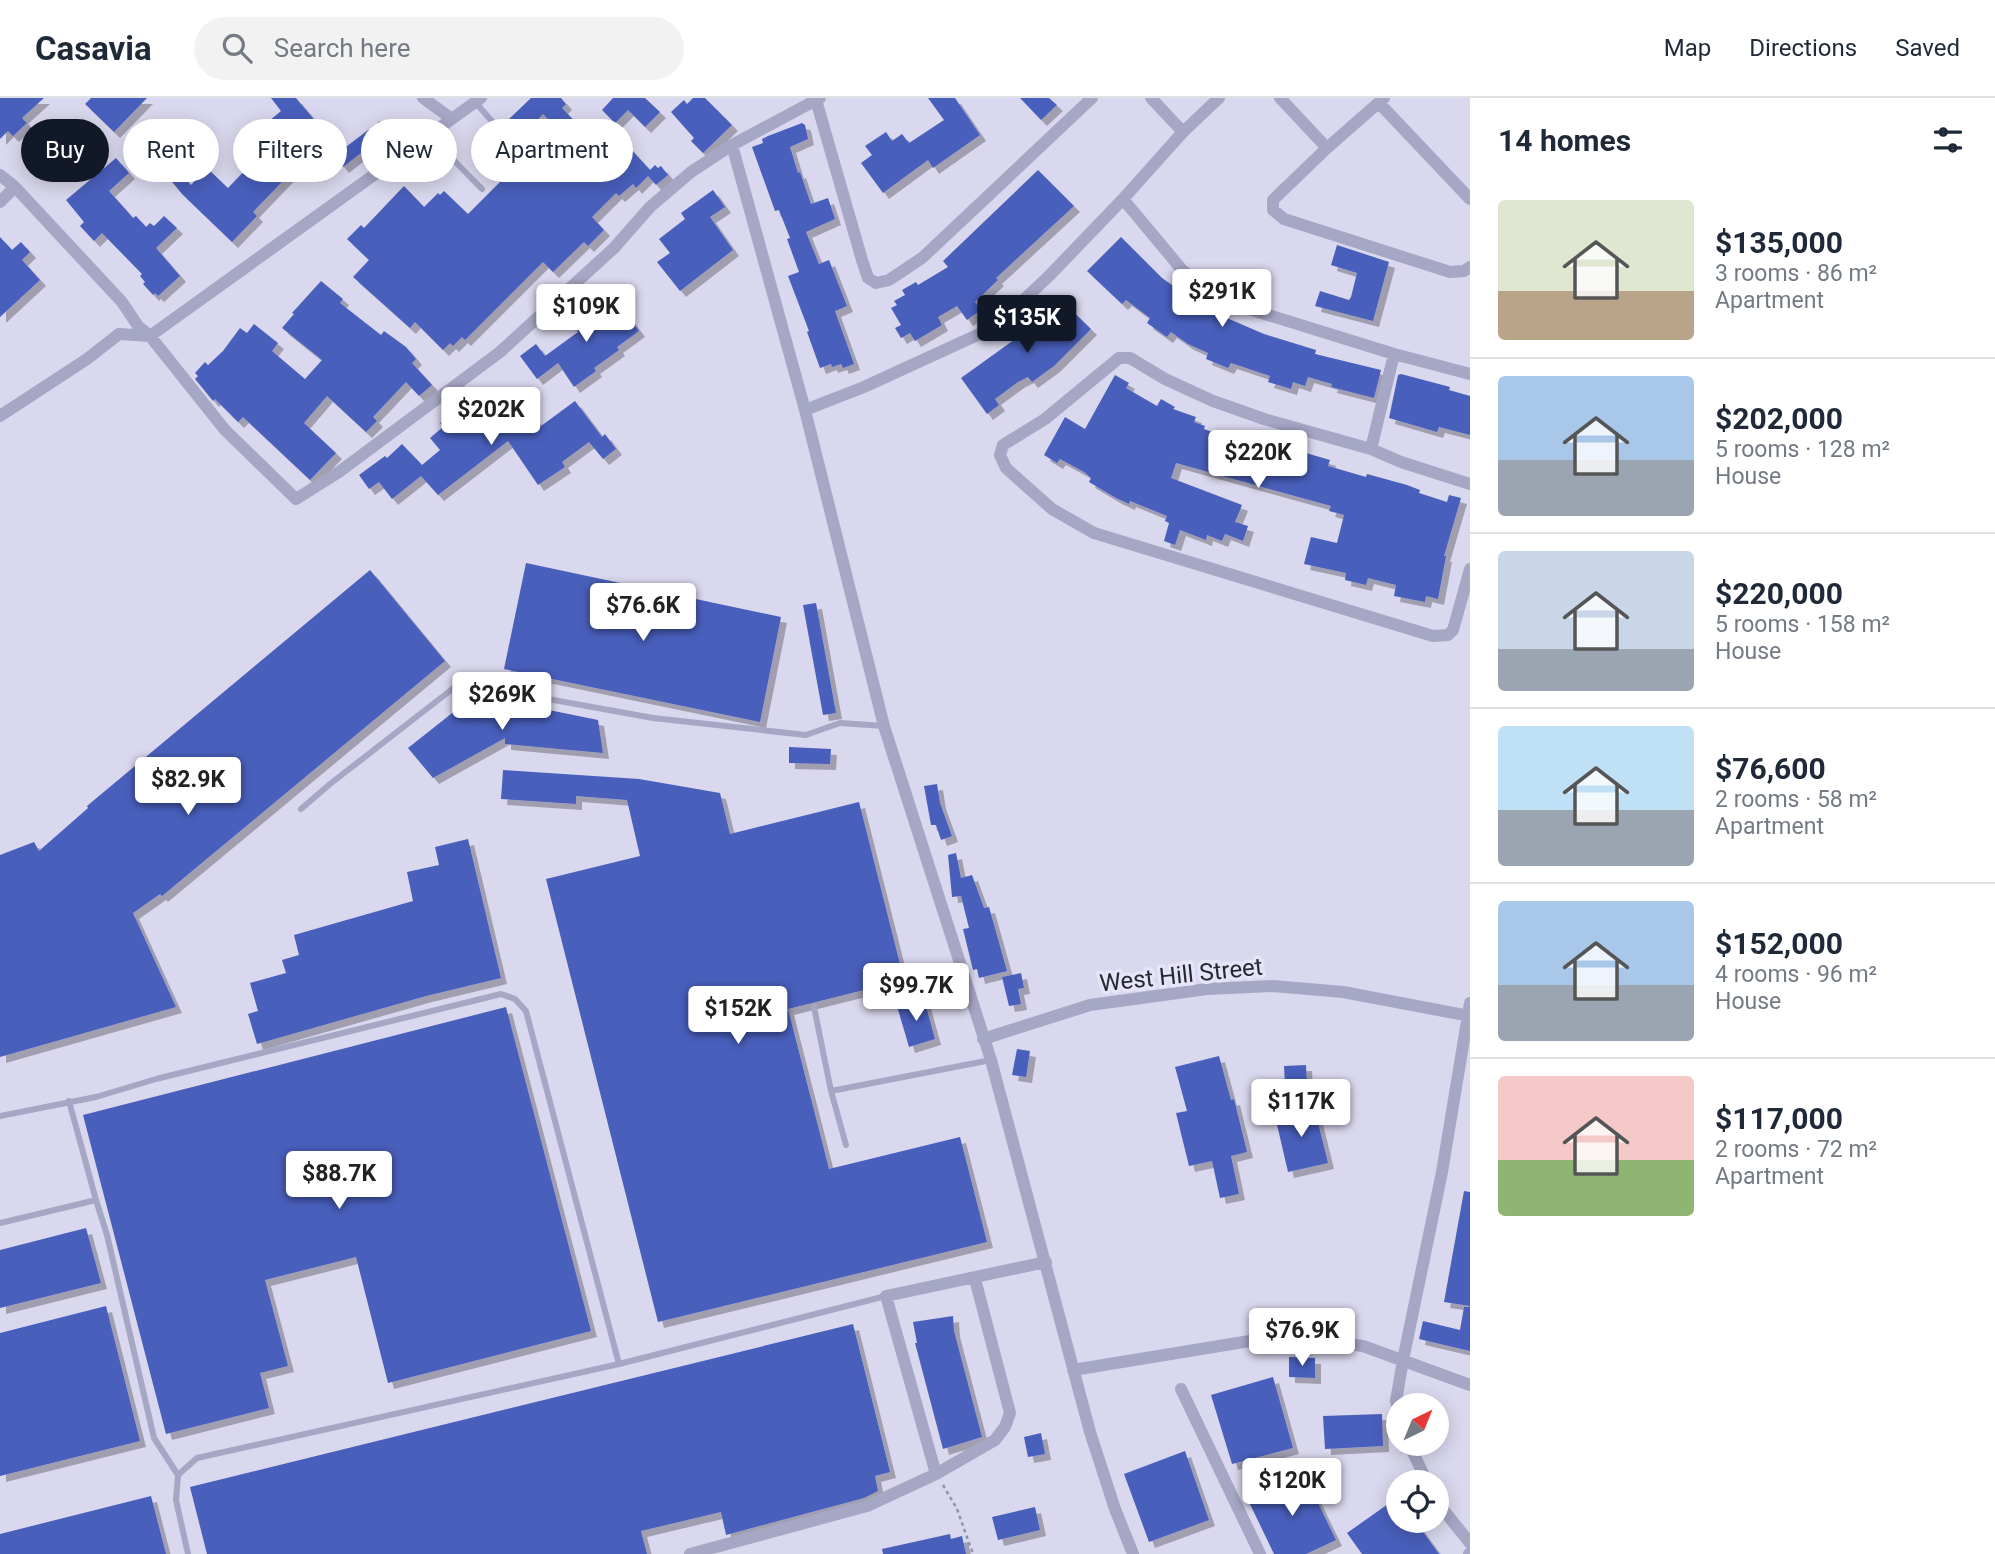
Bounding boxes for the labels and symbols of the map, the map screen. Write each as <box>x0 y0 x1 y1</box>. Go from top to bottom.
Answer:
pin: $291K <box>1173 270 1271 329</box>
pin: $109K <box>537 285 635 344</box>
pin: $135K <box>978 296 1076 355</box>
pin: $202K <box>442 388 540 447</box>
pin: $220K <box>1209 430 1307 490</box>
pin: $76.6K <box>586 584 700 643</box>
pin: $269K <box>453 672 551 732</box>
pin: $82.9K <box>131 758 245 817</box>
street label: West Hill Street <box>1098 953 1264 997</box>
pin: $99.7K <box>859 964 973 1023</box>
pin: $152K <box>689 986 787 1046</box>
pin: $117K <box>1252 1080 1350 1139</box>
pin: $88.7K <box>282 1152 396 1211</box>
pin: $76.9K <box>1245 1308 1359 1368</box>
north arrow <box>1386 1393 1449 1456</box>
pin: $120K <box>1243 1458 1341 1518</box>

